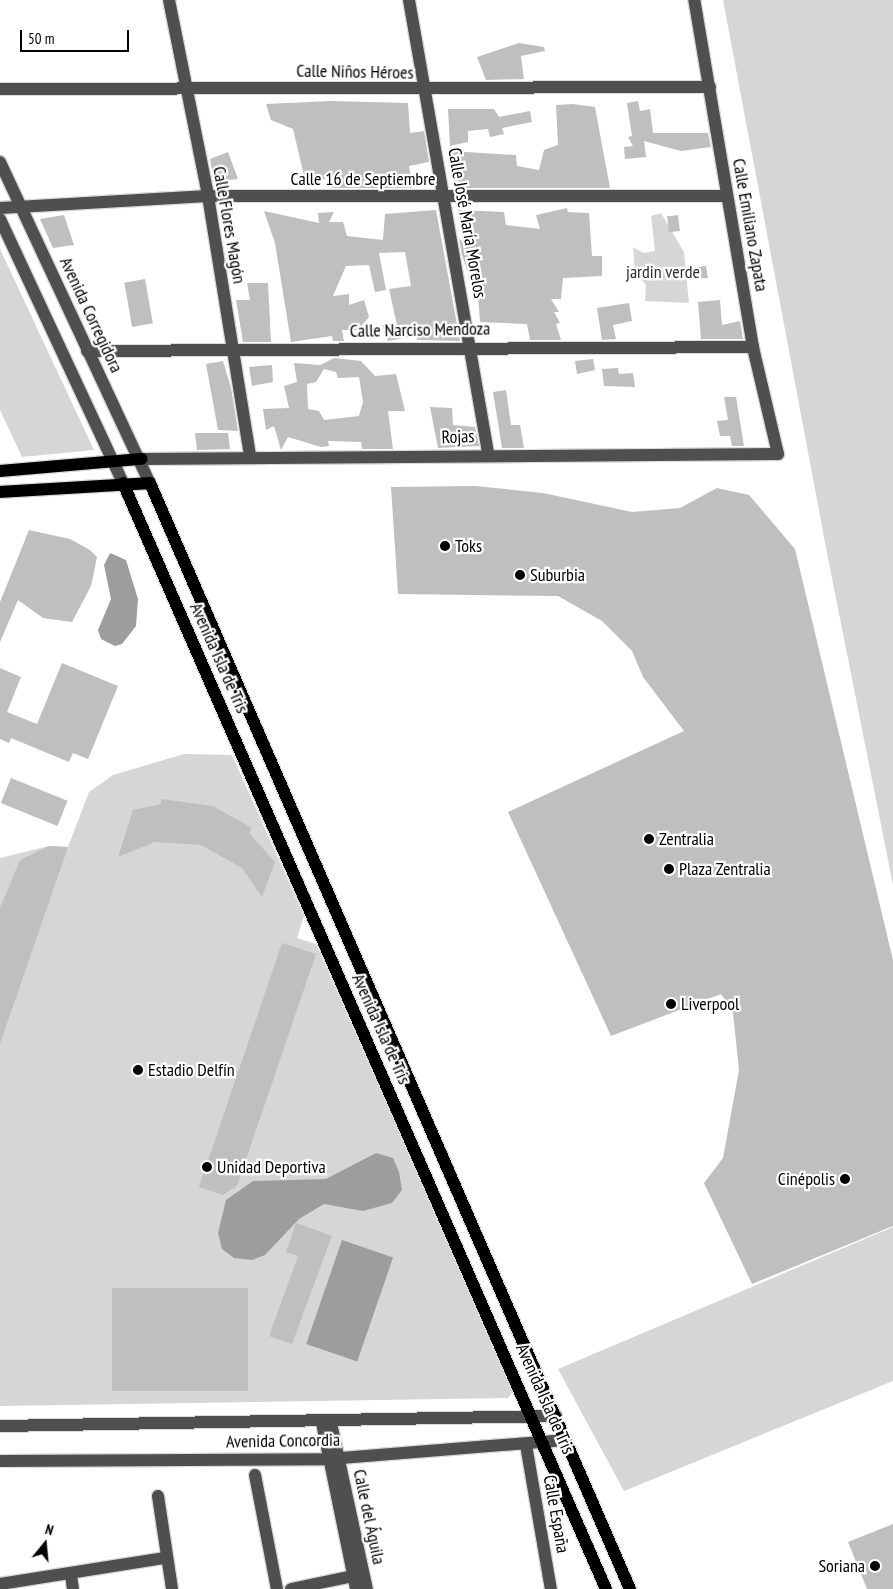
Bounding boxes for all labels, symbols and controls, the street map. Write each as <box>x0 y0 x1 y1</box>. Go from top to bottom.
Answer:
scale bar <box>22 20 131 52</box>
text: 50 m <box>28 29 54 48</box>
street label: Calle Niños Héroes <box>296 60 414 84</box>
street label: Calle José María Morelos <box>443 146 491 300</box>
street label: Calle Emiliano Zapata <box>728 157 772 293</box>
street label: Calle Flores Magón <box>208 165 250 285</box>
street label: Calle 16 de Septiembre <box>290 168 436 190</box>
street label: Avenida Corregidora <box>55 254 127 376</box>
park label: jardin verde <box>626 261 700 283</box>
street label: Calle Narciso Mendoza <box>350 318 490 342</box>
street label: Rojas <box>441 426 475 448</box>
place label: Toks <box>455 535 482 557</box>
marker: Toks <box>439 540 451 552</box>
place label: Suburbia <box>530 564 585 586</box>
marker: Suburbia <box>514 569 526 581</box>
street label: Avenida Isla de Tris <box>185 599 253 717</box>
place label: Zentralia <box>659 828 714 850</box>
marker: Zentralia <box>643 833 655 845</box>
place label: Plaza Zentralia <box>679 858 771 880</box>
marker: Plaza Zentralia <box>663 863 675 875</box>
street label: Avenida Isla de Tris <box>347 970 415 1088</box>
place label: Liverpool <box>681 993 739 1015</box>
marker: Liverpool <box>665 998 677 1010</box>
place label: Estadio Delfín <box>148 1059 235 1081</box>
marker: Estadio Delfín <box>132 1064 144 1076</box>
place label: Unidad Deportiva <box>217 1156 326 1178</box>
marker: Unidad Deportiva <box>201 1161 213 1173</box>
place label: Cinépolis <box>778 1168 835 1190</box>
marker: Cinépolis <box>839 1173 851 1185</box>
street label: Avenida Isla de Tris <box>511 1340 579 1458</box>
street label: Avenida Concordia <box>226 1429 340 1453</box>
street label: Calle del Águila <box>348 1467 390 1567</box>
street label: Calle España <box>539 1473 573 1555</box>
north arrow <box>20 1519 70 1569</box>
text: N <box>43 1520 56 1539</box>
place label: Soriana <box>818 1555 865 1577</box>
marker: Soriana <box>869 1560 881 1572</box>

